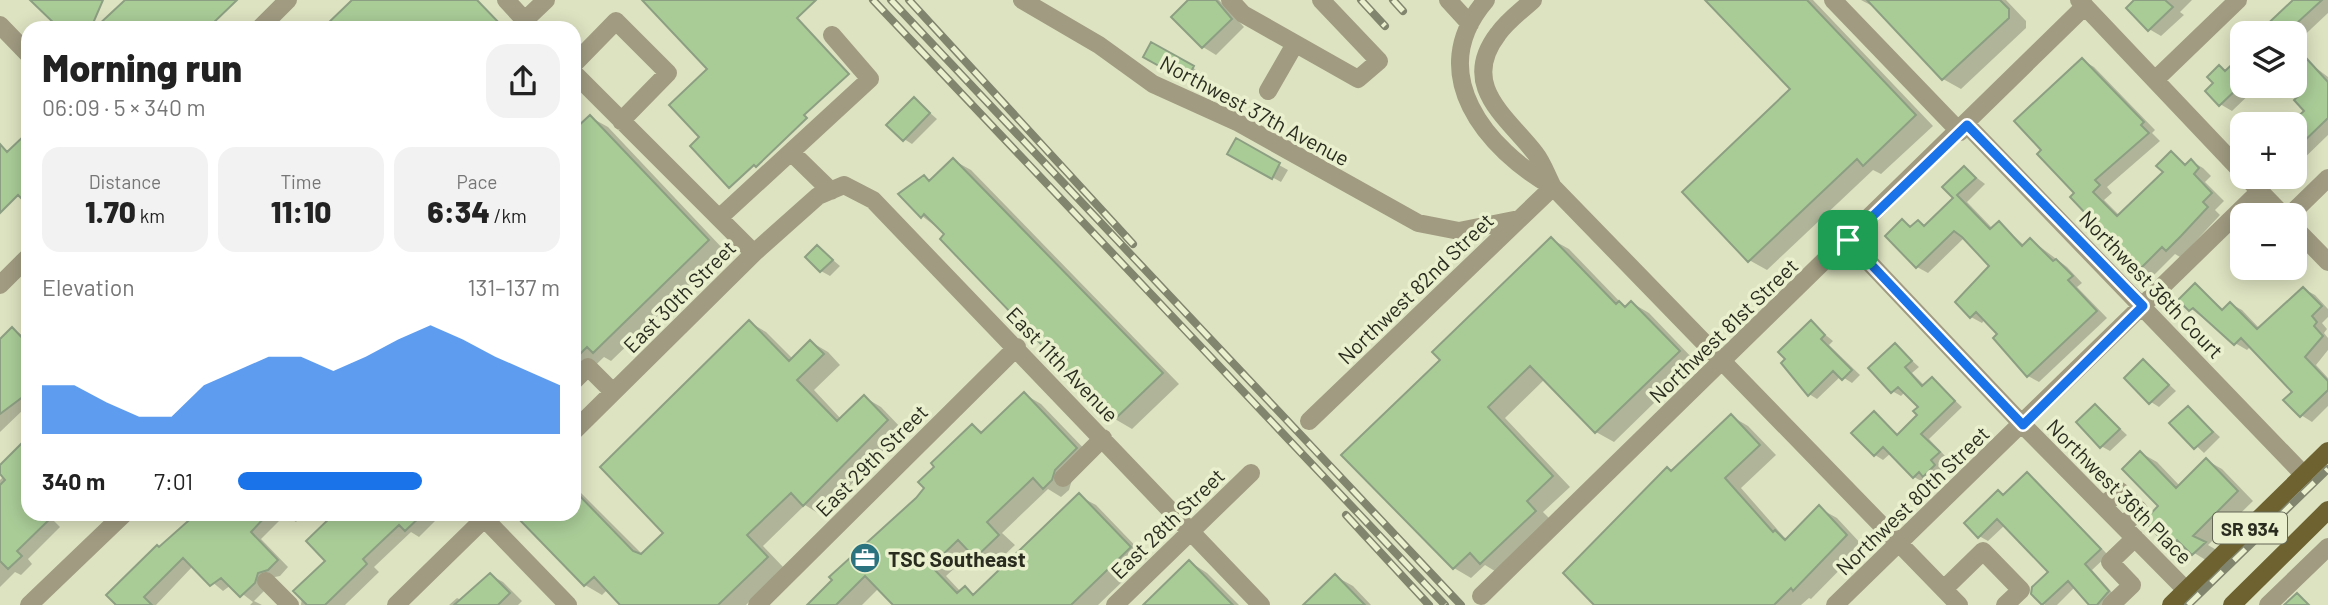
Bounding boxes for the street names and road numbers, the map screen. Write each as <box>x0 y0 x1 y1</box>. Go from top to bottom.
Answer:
street label: Northwest 37th Avenue <box>1156 49 1354 171</box>
street label: Northwest 36th Court <box>2075 205 2229 363</box>
street label: Northwest 82nd Street <box>1332 207 1498 369</box>
street label: East 30th Street <box>618 235 740 357</box>
street label: Northwest 81st Street <box>1643 253 1803 407</box>
street label: East 11th Avenue <box>1002 301 1124 427</box>
street label: East 29th Street <box>810 399 932 521</box>
street label: Northwest 36th Place <box>2042 413 2198 569</box>
street label: Northwest 80th Street <box>1830 420 1994 580</box>
street label: East 28th Street <box>1105 463 1229 583</box>
road number: SR 934 <box>2213 512 2287 544</box>

